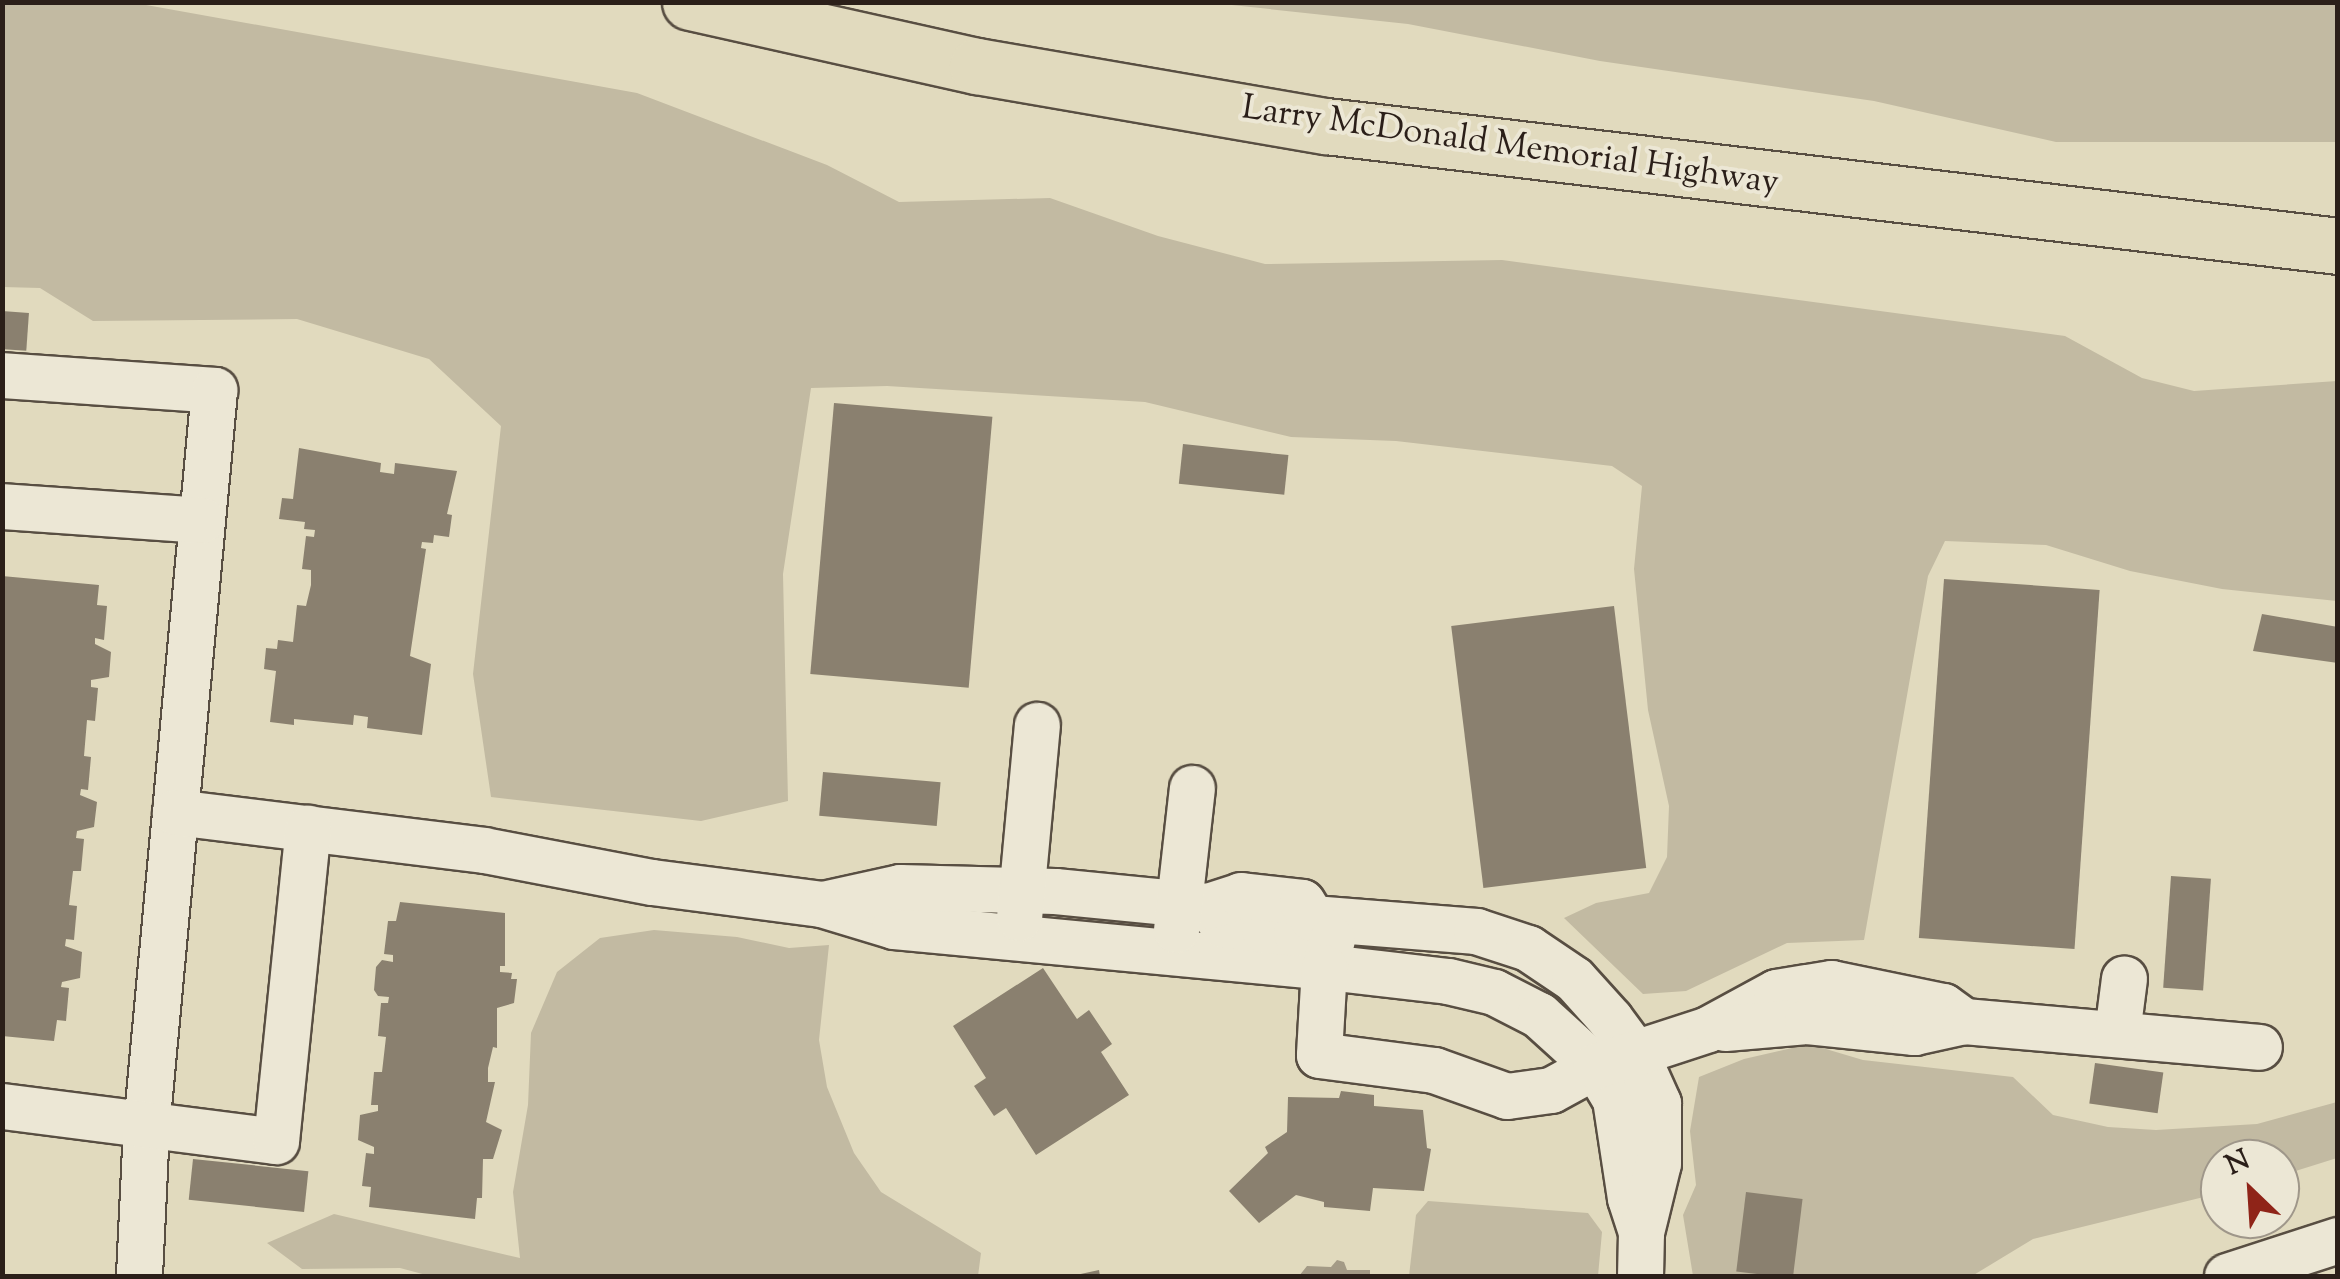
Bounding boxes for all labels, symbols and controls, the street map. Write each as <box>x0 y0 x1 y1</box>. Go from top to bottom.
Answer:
street label: Larry McDonald Memorial Highway <box>1239 89 1781 205</box>
north arrow <box>2200 1139 2300 1239</box>
text: N <box>2220 1141 2257 1186</box>

